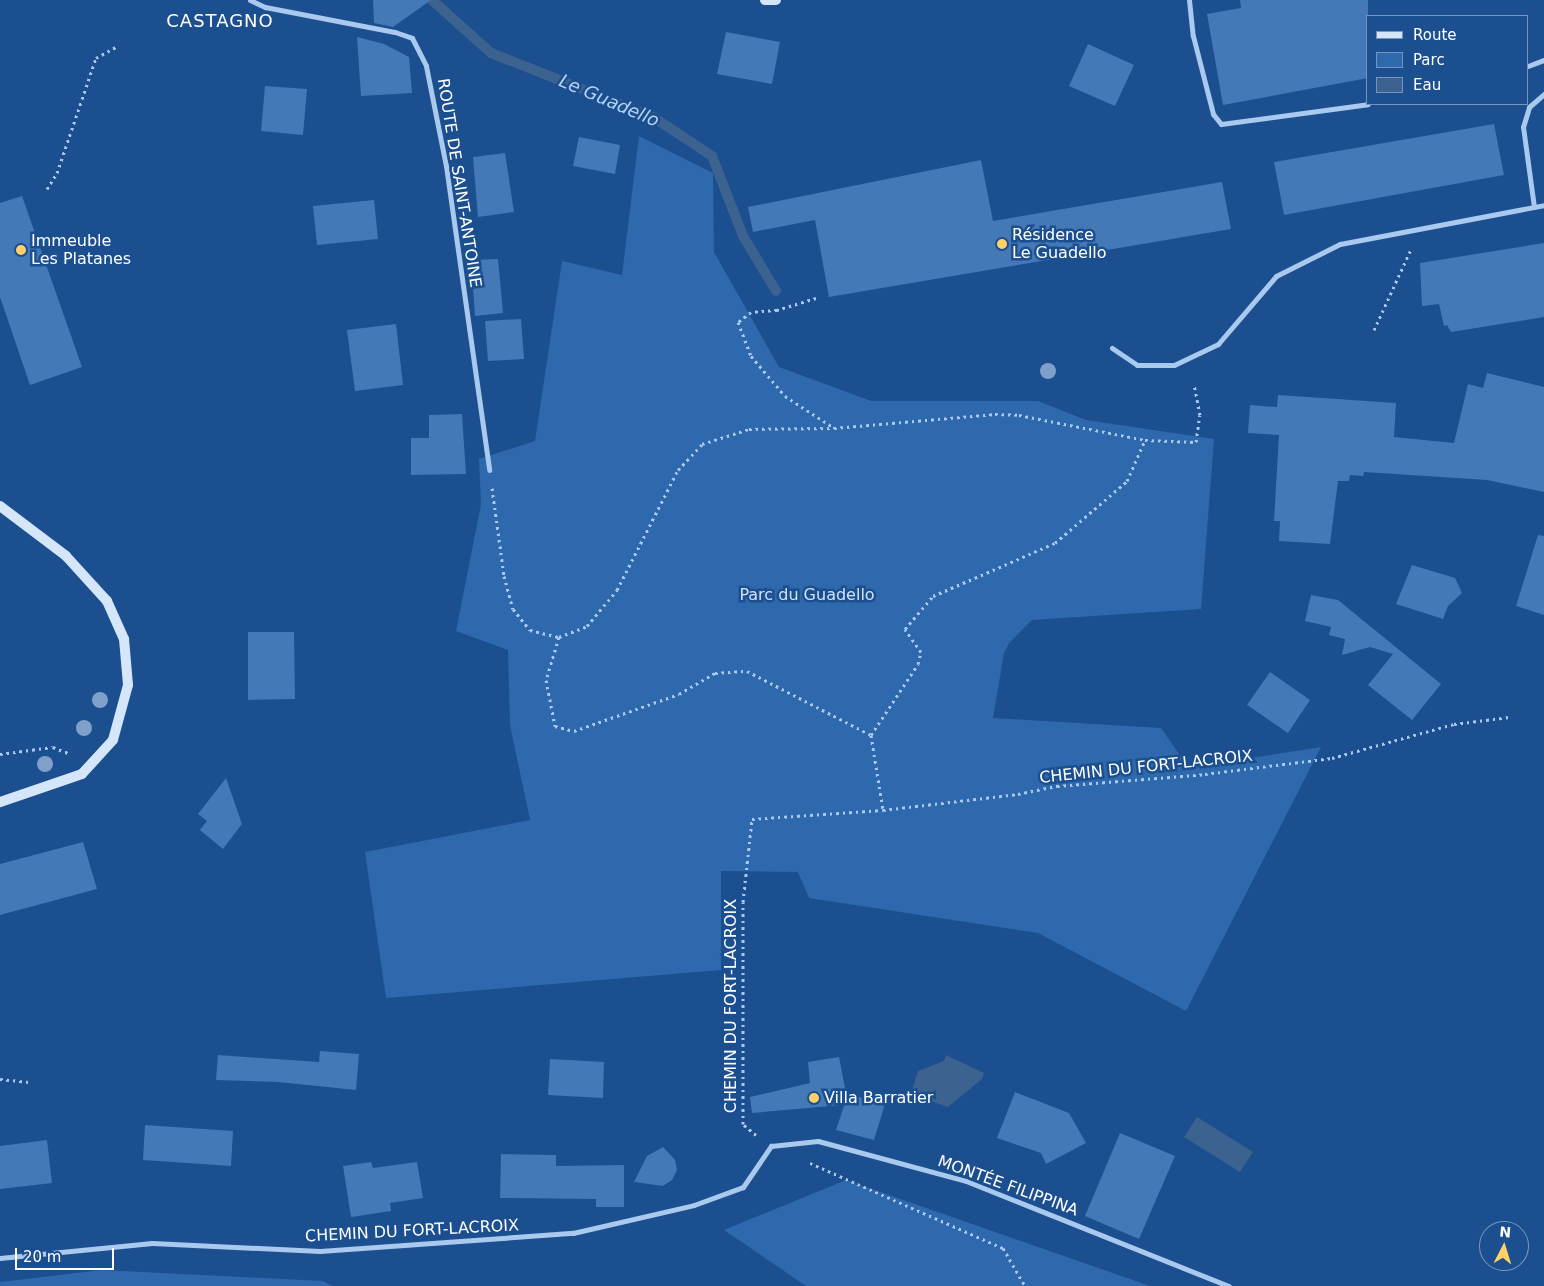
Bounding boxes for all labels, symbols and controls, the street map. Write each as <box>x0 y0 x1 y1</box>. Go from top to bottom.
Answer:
district label: CASTAGNO <box>165 10 275 32</box>
legend <box>1366 15 1529 105</box>
text: Route <box>1413 26 1457 44</box>
text: Parc <box>1413 51 1445 69</box>
water label: Le Guadello <box>556 70 662 132</box>
text: Eau <box>1413 76 1441 94</box>
street label: ROUTE DE SAINT-ANTOINE <box>433 77 485 289</box>
place label: Résidence Le Guadello <box>1012 225 1107 263</box>
place label: Immeuble Les Platanes <box>31 231 131 269</box>
marker: Résidence Le Guadello <box>996 238 1008 250</box>
marker: Immeuble Les Platanes <box>15 244 27 256</box>
park label: Parc du Guadello <box>739 585 875 605</box>
street label: CHEMIN DU FORT-LACROIX <box>1038 746 1254 788</box>
street label: CHEMIN DU FORT-LACROIX <box>721 899 741 1113</box>
place label: Villa Barratier <box>824 1088 933 1108</box>
marker: Villa Barratier <box>808 1092 820 1104</box>
street label: MONTÉE FILIPPINA <box>935 1152 1081 1220</box>
street label: CHEMIN DU FORT-LACROIX <box>304 1216 520 1246</box>
north arrow <box>1479 1221 1529 1271</box>
text: N <box>1499 1224 1512 1241</box>
scale bar <box>18 1238 116 1270</box>
text: 20 m <box>23 1248 61 1266</box>

